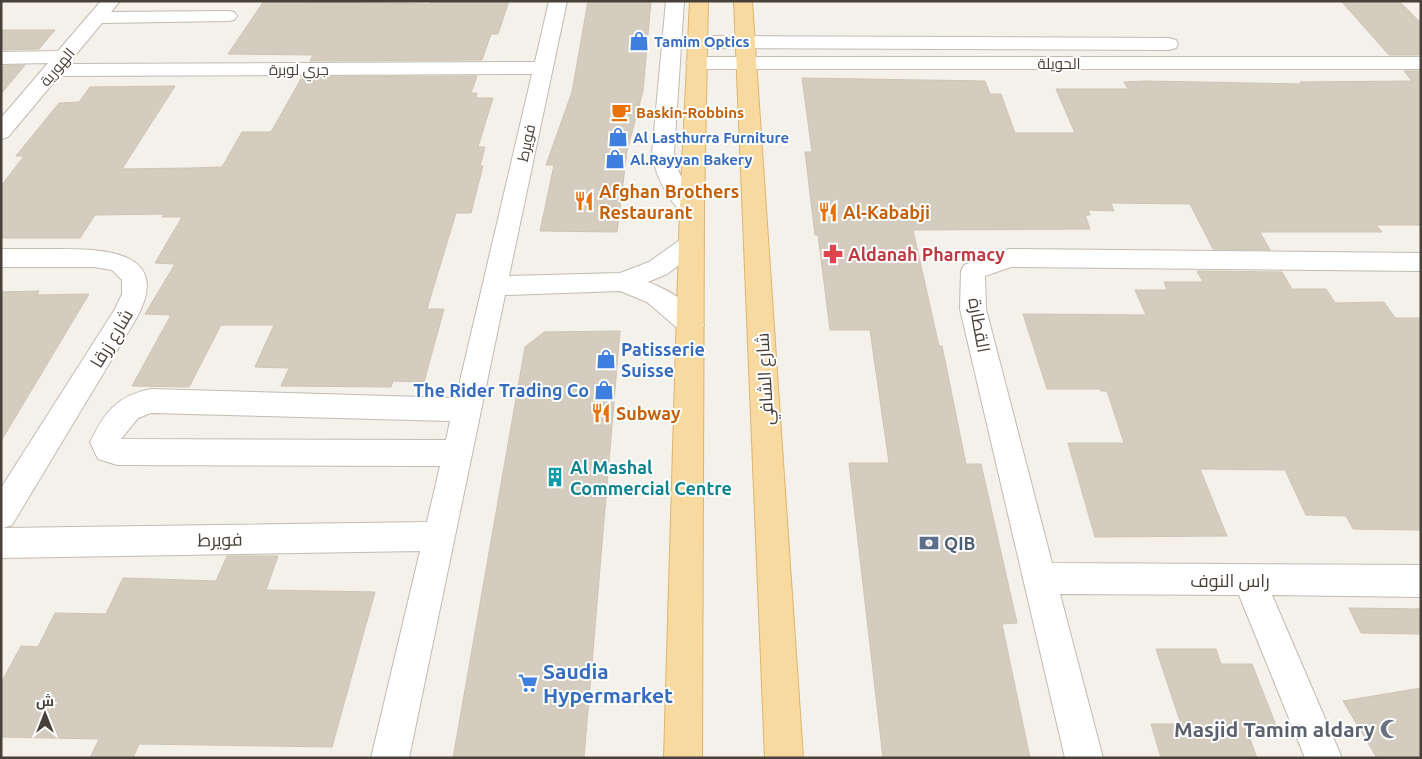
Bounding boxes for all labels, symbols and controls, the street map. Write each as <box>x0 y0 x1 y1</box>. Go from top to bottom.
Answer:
shop icon: Tamim Optics <box>628 30 650 52</box>
place label: Tamim Optics <box>654 33 750 50</box>
street label: الهورية <box>36 44 79 91</box>
street label: الحويلة <box>1037 55 1081 73</box>
street label: جري لوبرة <box>269 61 329 82</box>
cafe icon: Baskin-Robbins <box>610 101 632 123</box>
place label: Baskin-Robbins <box>636 104 744 121</box>
street label: فويرط <box>514 123 539 163</box>
shop icon: Al Lasthurra Furniture <box>607 126 629 148</box>
place label: Al Lasthurra Furniture <box>633 129 789 146</box>
shop icon: Al.Rayyan Bakery <box>604 148 626 170</box>
place label: Al.Rayyan Bakery <box>630 151 752 168</box>
place label: Afghan Brothers Restaurant <box>599 181 739 222</box>
restaurant icon: Afghan Brothers Restaurant <box>573 190 595 212</box>
restaurant icon: Al-Kababji <box>817 201 839 223</box>
place label: Al-Kababji <box>843 202 930 222</box>
pharmacy icon: Aldanah Pharmacy <box>822 243 844 265</box>
place label: Aldanah Pharmacy <box>848 244 1005 264</box>
street label: القطارة <box>963 296 995 354</box>
street label: شارع زرقا <box>86 305 139 372</box>
street label: شارع الشافي <box>752 332 781 426</box>
place label: Patisserie Suisse <box>621 339 705 380</box>
shop icon: Patisserie Suisse <box>595 348 617 370</box>
shop icon: The Rider Trading Co <box>593 379 615 401</box>
place label: The Rider Trading Co <box>413 380 589 400</box>
restaurant icon: Subway <box>590 402 612 424</box>
place label: Subway <box>616 403 681 423</box>
place label: Al Mashal Commercial Centre <box>570 457 732 498</box>
building icon: Al Mashal Commercial Centre <box>544 466 566 488</box>
street label: فويرط <box>197 529 243 551</box>
bank icon: QIB <box>918 532 940 554</box>
place label: QIB <box>944 533 976 553</box>
street label: راس النوف <box>1190 570 1270 592</box>
place label: Saudia Hypermarket <box>543 659 673 707</box>
supermarket icon: Saudia Hypermarket <box>517 672 539 694</box>
north arrow <box>20 689 70 739</box>
text: ش <box>36 693 54 710</box>
place label: Masjid Tamim aldary <box>1174 717 1375 741</box>
mosque icon: Masjid Tamim aldary <box>1379 718 1401 740</box>

